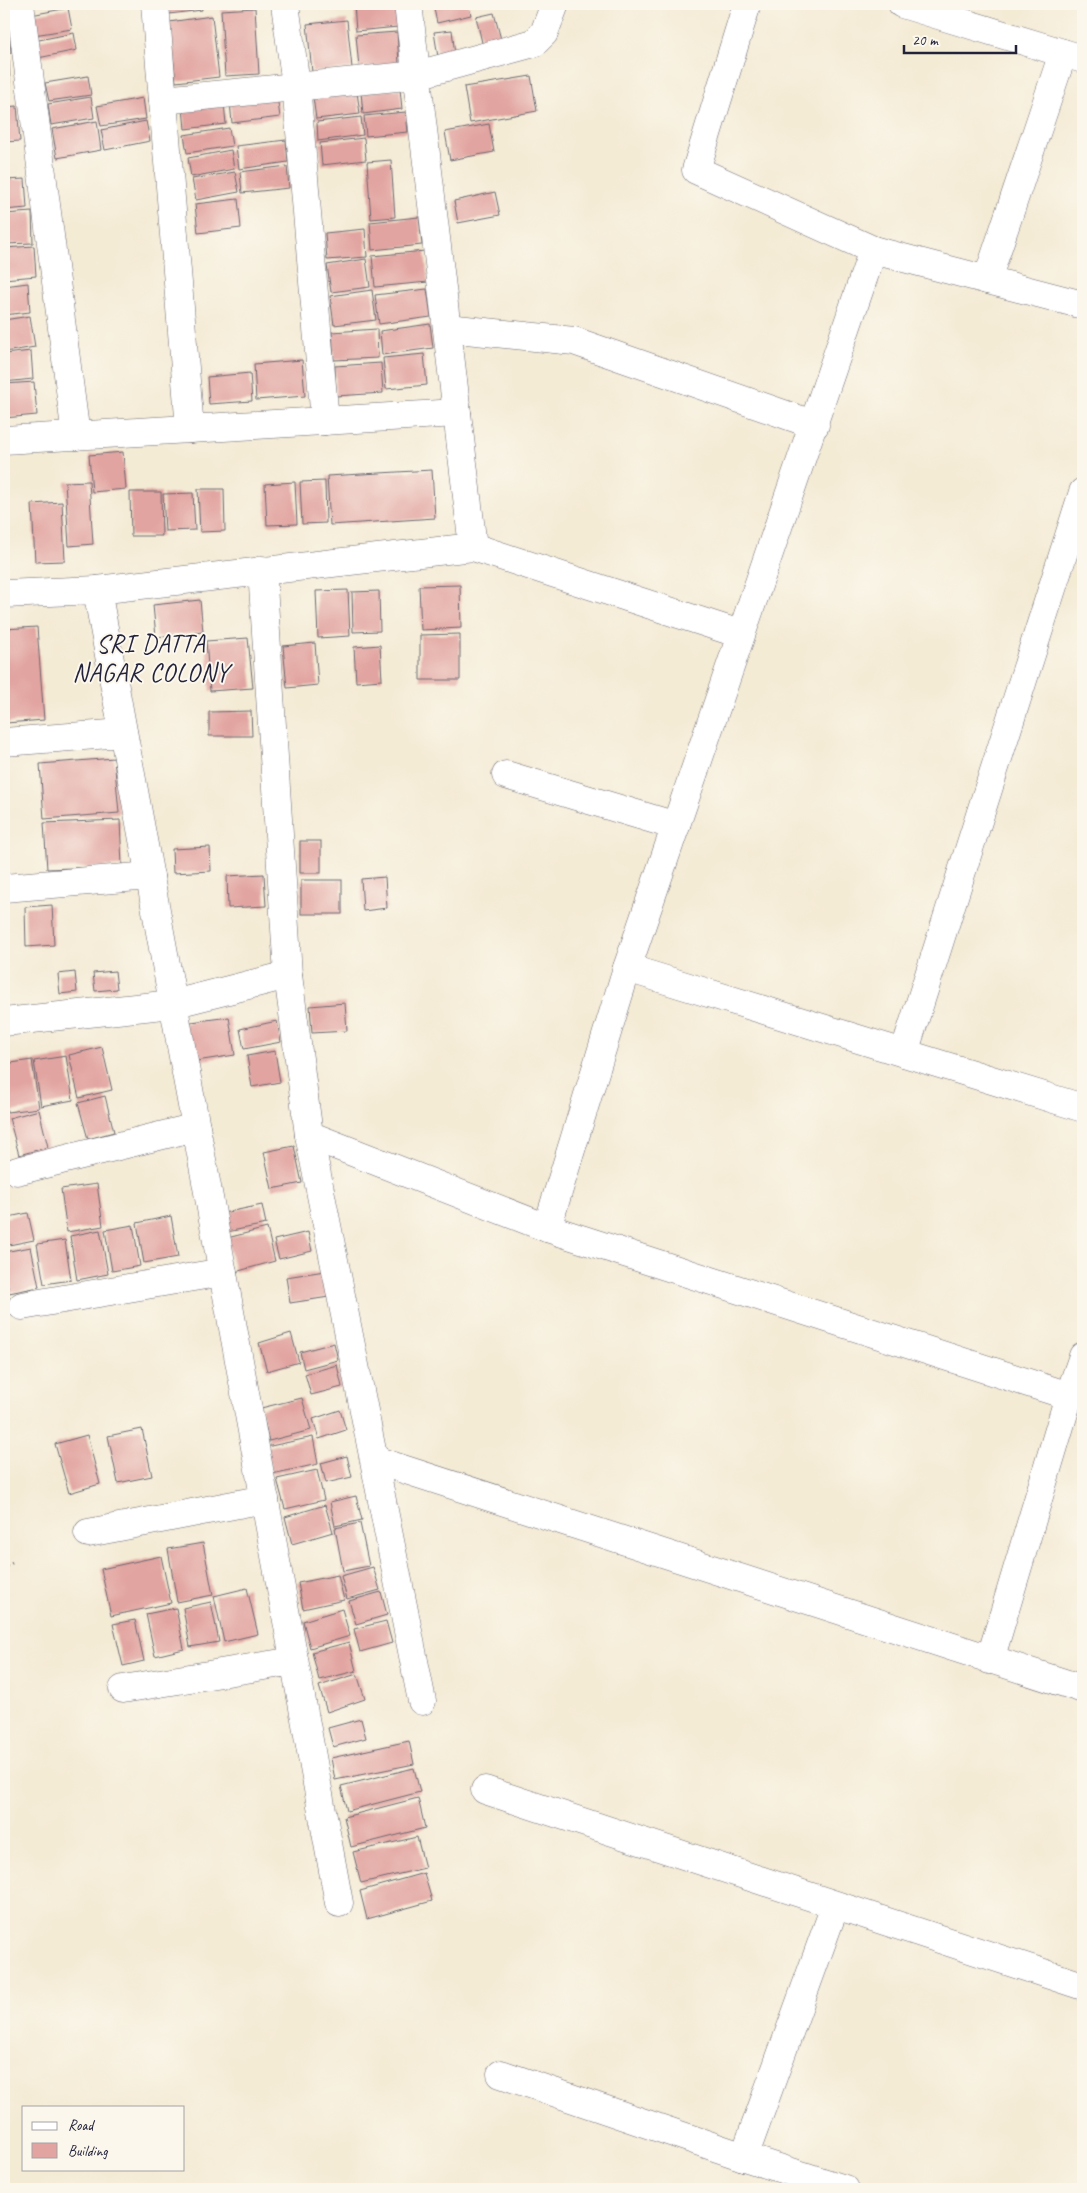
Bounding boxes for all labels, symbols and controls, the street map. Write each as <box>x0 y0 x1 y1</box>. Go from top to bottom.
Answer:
scale bar <box>904 22 1017 54</box>
text: 20 m <box>912 31 939 50</box>
district label: SRI DATTA NAGAR COLONY <box>73 628 233 689</box>
legend <box>22 2106 185 2170</box>
text: Road <box>68 2116 95 2135</box>
text: Building <box>68 2142 108 2161</box>

